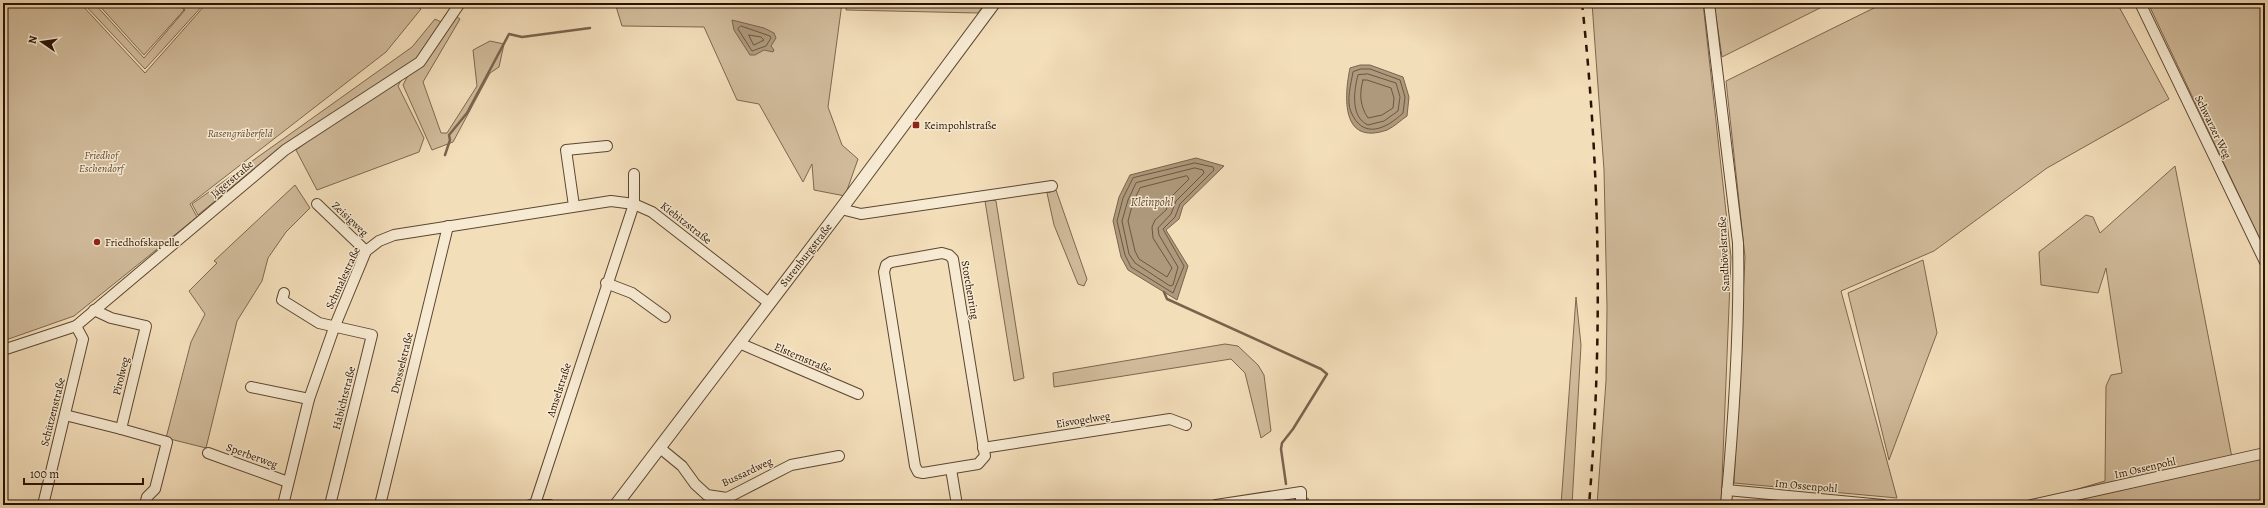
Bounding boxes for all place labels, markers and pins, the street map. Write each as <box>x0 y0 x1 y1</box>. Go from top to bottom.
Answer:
place label: Keimpohlstraße <box>924 118 996 133</box>
marker: Keimpohlstraße <box>911 120 921 130</box>
place label: Friedhofskapelle <box>105 235 179 250</box>
marker: Friedhofskapelle <box>92 237 102 247</box>

